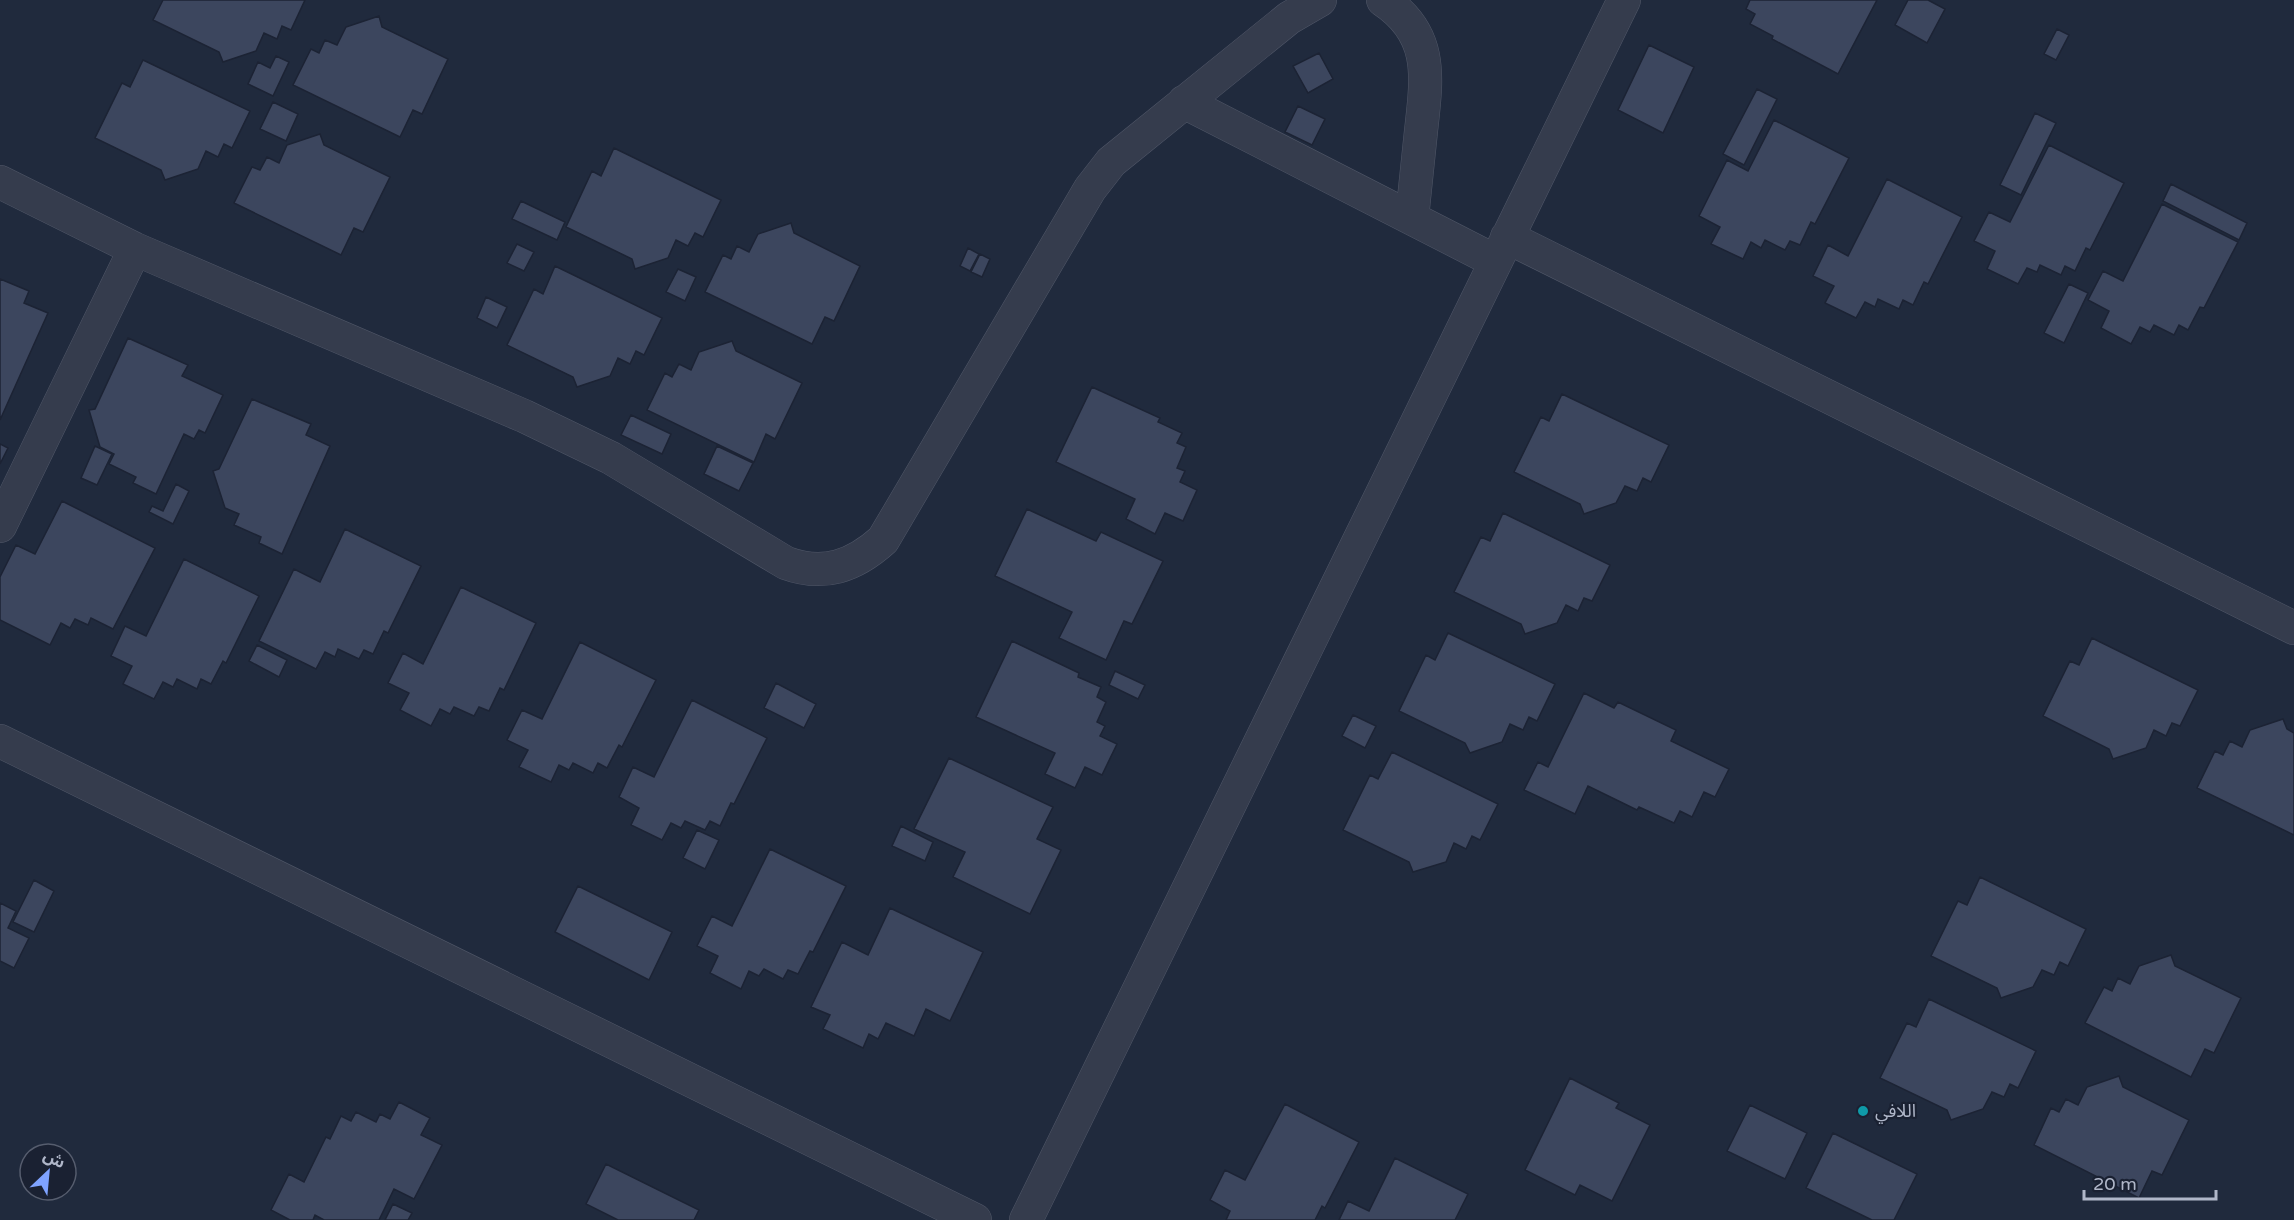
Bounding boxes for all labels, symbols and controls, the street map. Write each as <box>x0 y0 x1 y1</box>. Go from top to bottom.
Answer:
place label: اللافي <box>1875 1100 1916 1124</box>
marker: اللافي <box>1856 1104 1870 1118</box>
north arrow <box>18 1142 78 1202</box>
text: ش <box>40 1146 68 1173</box>
scale bar <box>2084 1163 2216 1201</box>
text: 20 m <box>2093 1173 2137 1195</box>

